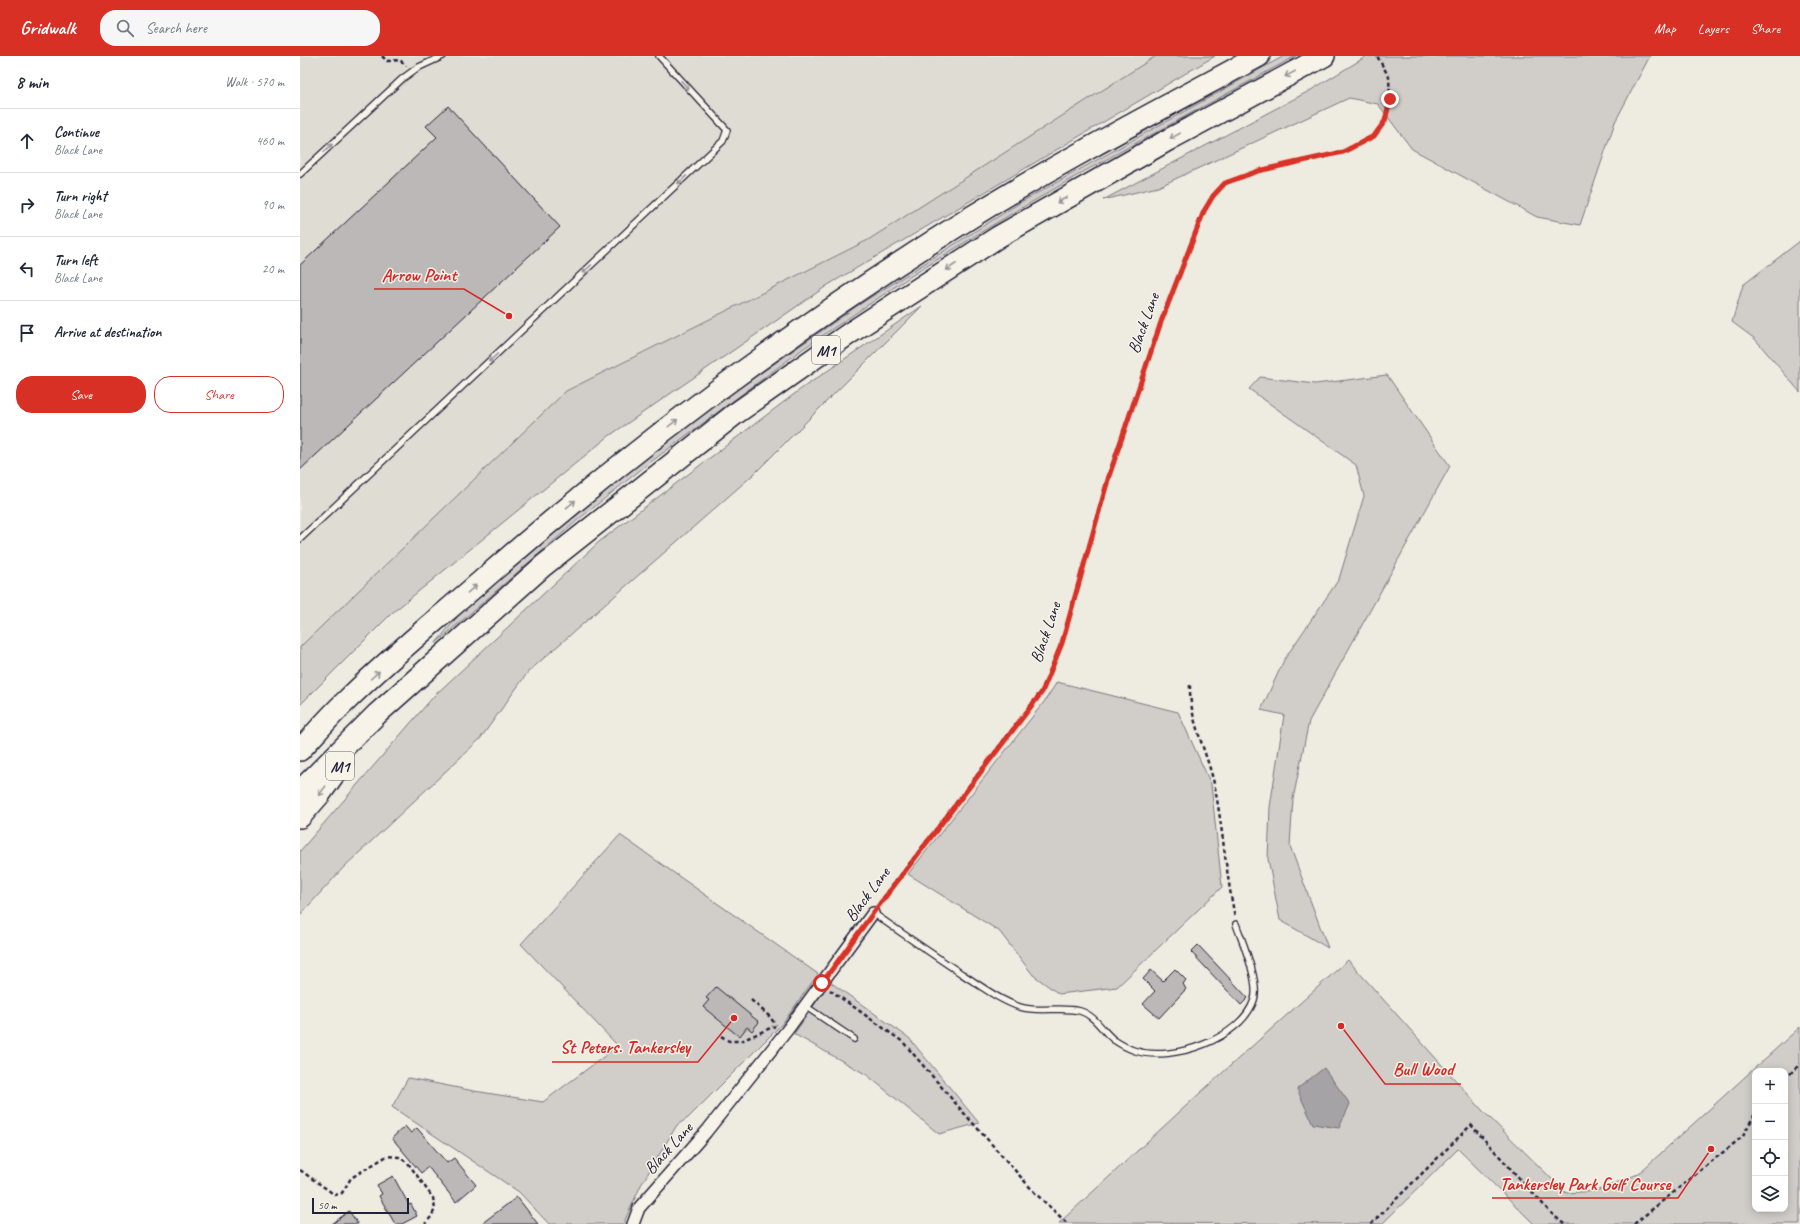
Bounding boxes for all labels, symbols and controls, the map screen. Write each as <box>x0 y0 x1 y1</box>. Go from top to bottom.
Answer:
search box <box>100 10 380 46</box>
text: Gridwalk <box>20 16 76 40</box>
icon: search <box>114 17 136 39</box>
text: Search here <box>146 19 207 38</box>
text: Map <box>1654 20 1676 37</box>
text: Layers <box>1698 20 1729 37</box>
text: Share <box>1751 20 1780 37</box>
one-way arrow <box>1284 71 1296 79</box>
text: 8 min <box>16 72 49 93</box>
text: Walk · 570 m <box>225 74 284 90</box>
one-way arrow <box>681 80 690 90</box>
route end <box>1381 90 1399 108</box>
text: Continue <box>54 123 99 142</box>
icon: ahead <box>16 130 38 152</box>
text: 460 m <box>256 133 284 149</box>
one-way arrow <box>1169 133 1181 140</box>
text: Black Lane <box>54 142 102 158</box>
one-way arrow <box>323 143 333 152</box>
one-way arrow <box>677 175 687 185</box>
text: Turn right <box>54 187 107 206</box>
icon: right <box>16 194 38 216</box>
text: 90 m <box>262 197 284 213</box>
one-way arrow <box>1056 197 1068 205</box>
text: Black Lane <box>54 206 102 222</box>
text: Turn left <box>54 251 97 270</box>
icon: left <box>16 258 38 280</box>
callout: Arrow Point <box>374 259 464 289</box>
text: 20 m <box>262 261 284 277</box>
text: Arrow Point <box>382 264 458 286</box>
one-way arrow <box>582 264 592 274</box>
one-way arrow <box>945 264 957 272</box>
text: Black Lane <box>54 270 102 286</box>
street label: Black Lane <box>1123 289 1165 356</box>
icon: arrive <box>16 322 38 344</box>
text: Arrive at destination <box>54 323 161 342</box>
road number: M1 <box>812 336 840 364</box>
one-way arrow <box>488 353 498 362</box>
button: Save <box>16 376 146 413</box>
button: Share <box>154 376 284 413</box>
one-way arrow <box>667 419 678 428</box>
one-way arrow <box>565 500 576 509</box>
one-way arrow <box>467 584 477 593</box>
street label: Black Lane <box>1025 598 1066 665</box>
one-way arrow <box>369 671 379 680</box>
road number: M1 <box>326 752 354 780</box>
one-way arrow <box>318 785 326 796</box>
street label: Black Lane <box>840 862 896 926</box>
route start <box>813 974 831 992</box>
callout: St Peters. Tankersley <box>552 1032 698 1062</box>
text: St Peters. Tankersley <box>560 1036 692 1058</box>
callout: Bull Wood <box>1385 1054 1461 1084</box>
text: Bull Wood <box>1393 1058 1456 1080</box>
map controls <box>1752 1068 1788 1212</box>
button: + <box>1752 1068 1788 1104</box>
button: − <box>1752 1104 1788 1140</box>
street label: Black Lane <box>640 1117 698 1179</box>
button: locate <box>1752 1140 1788 1176</box>
callout: Tankersley Park Golf Course <box>1492 1168 1678 1198</box>
text: Tankersley Park Golf Course <box>1500 1173 1672 1195</box>
button: layers <box>1752 1176 1788 1212</box>
scale bar <box>312 1196 409 1215</box>
text: 50 m <box>318 1198 337 1212</box>

